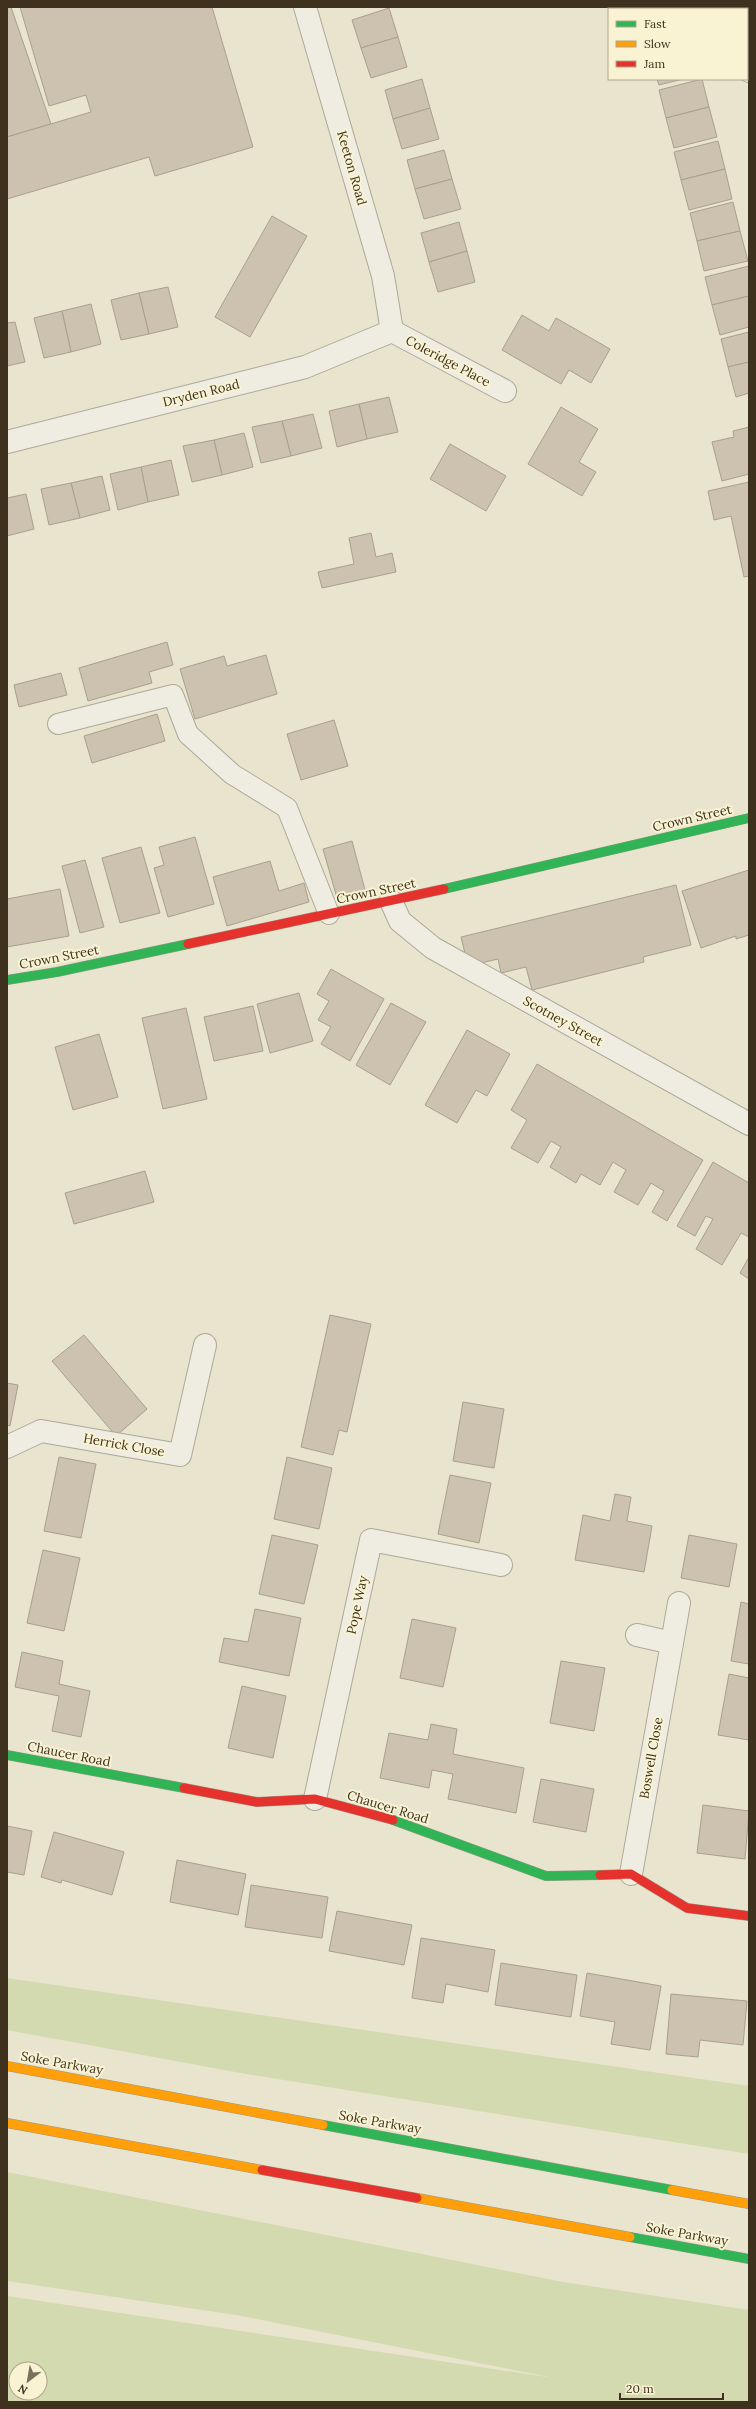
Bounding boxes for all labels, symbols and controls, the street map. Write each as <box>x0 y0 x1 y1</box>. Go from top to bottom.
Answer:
legend <box>608 8 748 80</box>
text: Fast <box>644 16 667 31</box>
text: Slow <box>644 36 671 51</box>
text: Jam <box>643 56 665 71</box>
street label: Keeton Road <box>333 129 371 207</box>
street label: Coleridge Place <box>403 331 493 391</box>
street label: Dryden Road <box>161 375 241 411</box>
street label: Crown Street <box>651 801 733 835</box>
street label: Crown Street <box>335 874 417 908</box>
street label: Crown Street <box>18 941 100 973</box>
street label: Scotney Street <box>520 992 606 1050</box>
street label: Herrick Close <box>82 1429 166 1461</box>
street label: Pope Way <box>343 1574 372 1636</box>
street label: Boswell Close <box>635 1716 667 1800</box>
street label: Chaucer Road <box>26 1738 112 1770</box>
street label: Chaucer Road <box>345 1787 431 1828</box>
street label: Soke Parkway <box>20 2047 105 2079</box>
street label: Soke Parkway <box>338 2106 423 2138</box>
street label: Soke Parkway <box>645 2218 730 2250</box>
north arrow <box>8 2361 48 2401</box>
scale bar <box>620 2375 723 2401</box>
text: N <box>15 2381 30 2398</box>
text: 20 m <box>626 2381 654 2396</box>

